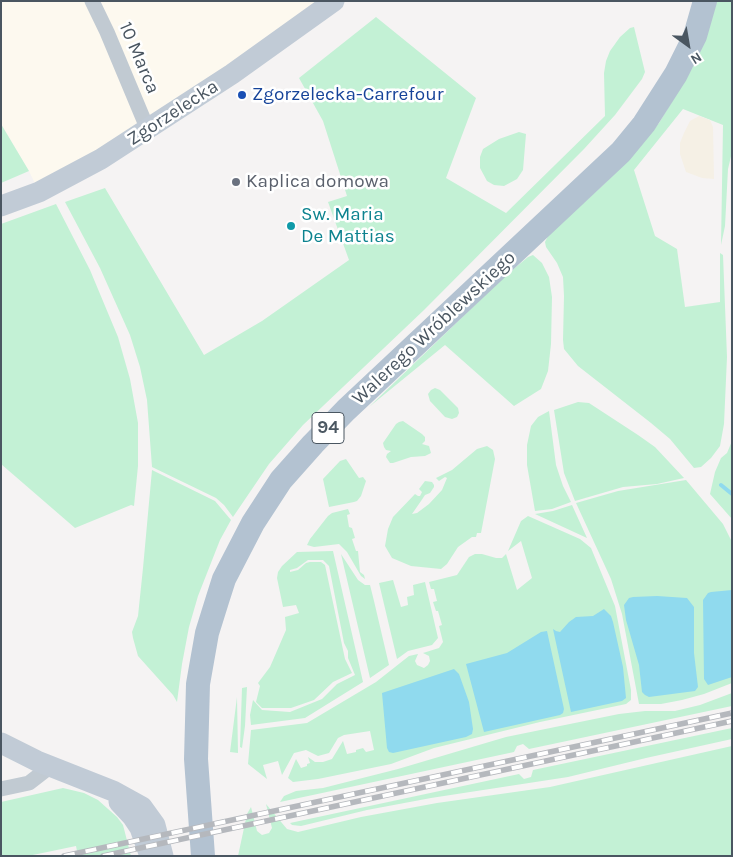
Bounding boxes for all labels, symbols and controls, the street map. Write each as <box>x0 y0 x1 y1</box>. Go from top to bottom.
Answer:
street label: 10 Marca <box>114 19 164 97</box>
north arrow <box>663 20 713 70</box>
text: N <box>687 48 705 68</box>
street label: Zgorzelecka <box>123 75 223 151</box>
place label: Zgorzelecka-Carrefour <box>252 84 444 106</box>
marker: Zgorzelecka-Carrefour <box>236 89 248 101</box>
place label: Kaplica domowa <box>246 171 389 193</box>
marker: Kaplica domowa <box>230 176 242 188</box>
place label: Sw. Maria De Mattias <box>301 204 395 248</box>
marker: Sw. Maria De Mattias <box>285 220 297 232</box>
street label: Walerego Wróblewskiego <box>348 246 520 410</box>
road number: 94 <box>312 412 344 443</box>

